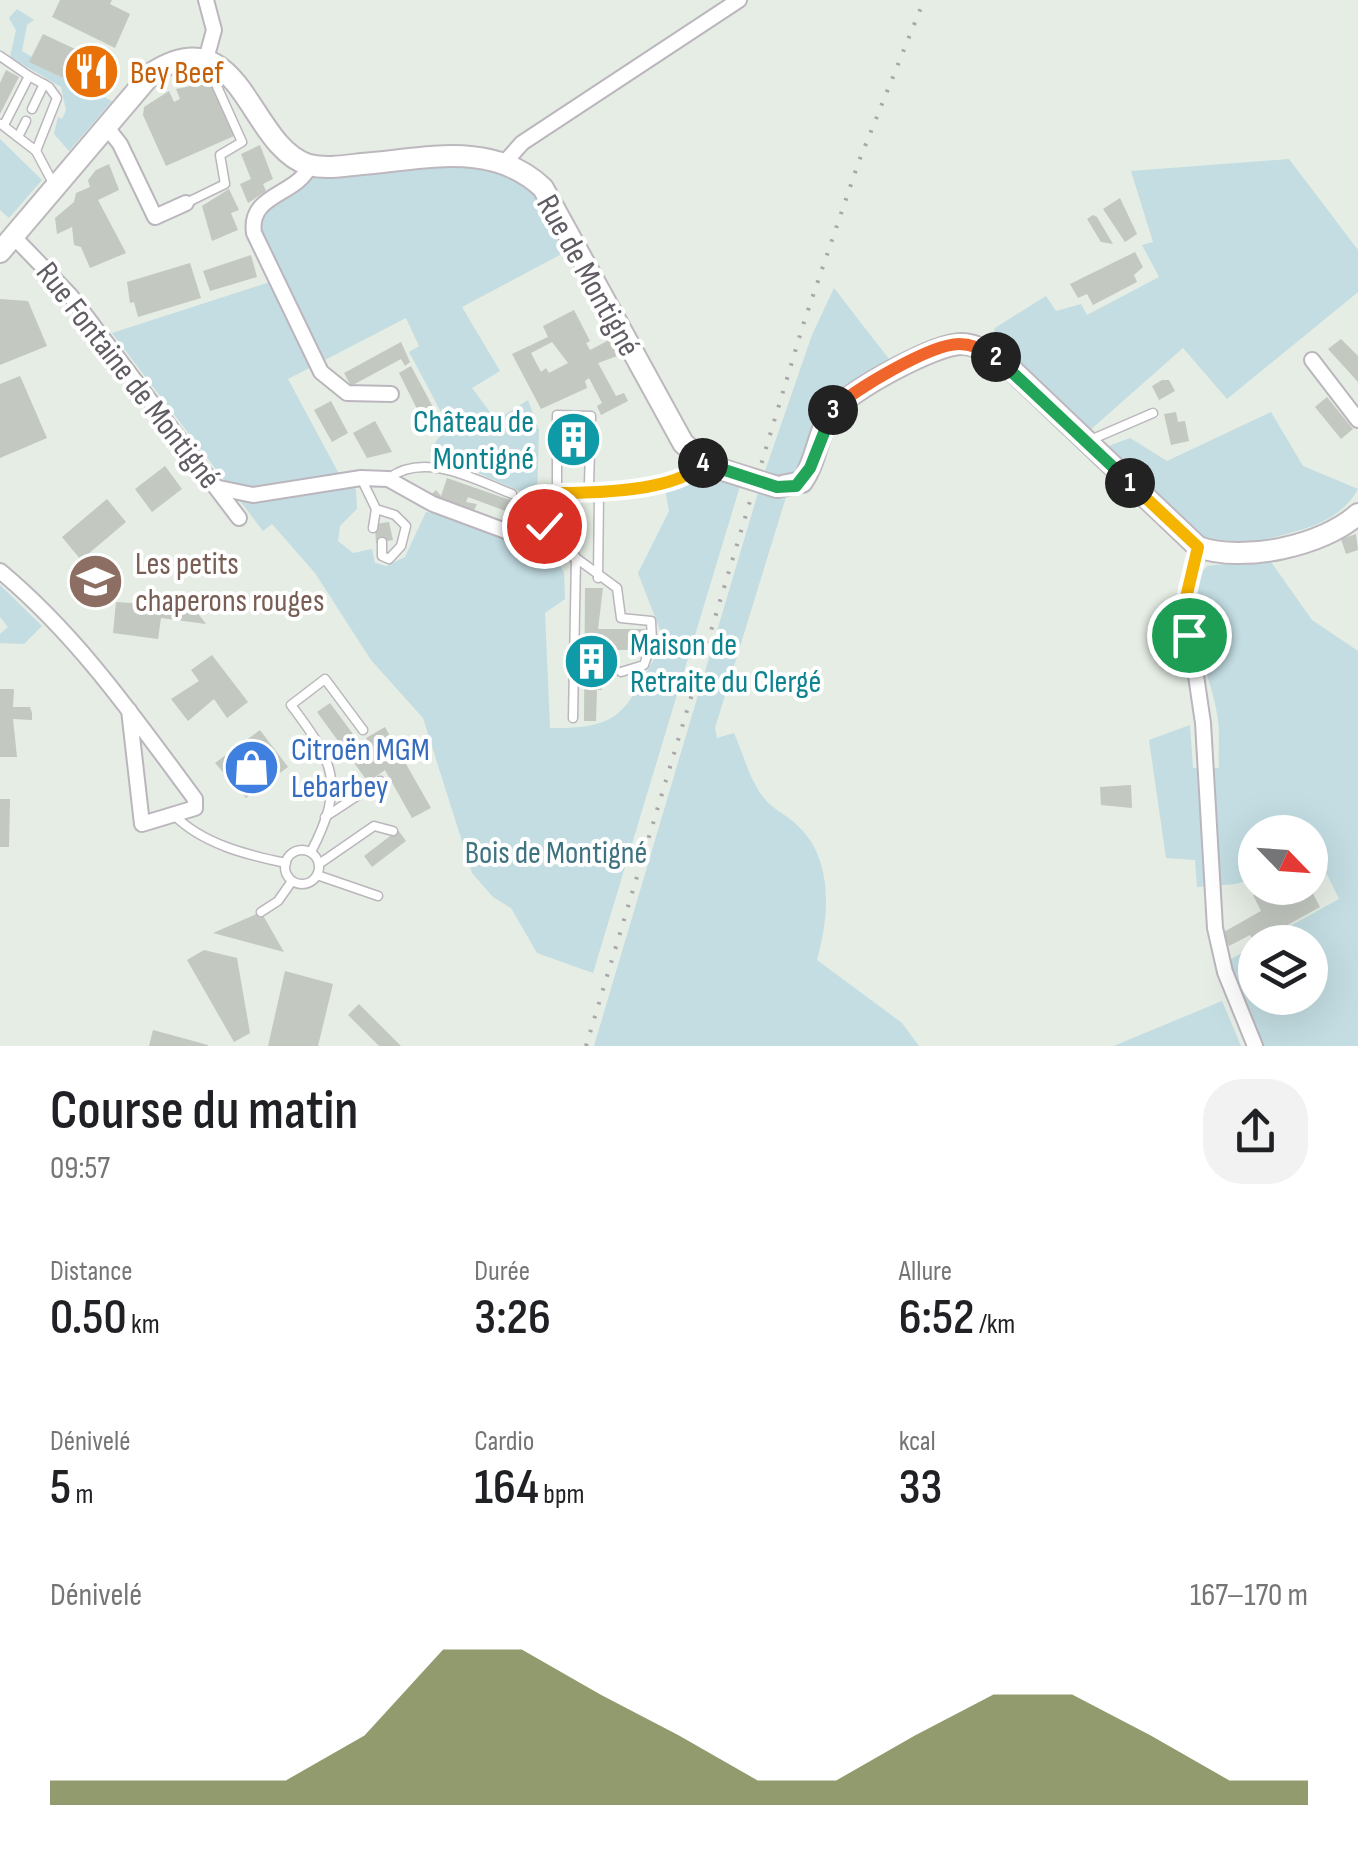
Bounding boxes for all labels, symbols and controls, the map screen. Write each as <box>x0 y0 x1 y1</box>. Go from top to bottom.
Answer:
restaurant icon: Bey Beef <box>61 42 121 102</box>
place label: Bey Beef <box>130 54 224 93</box>
street label: Rue de Montigné <box>527 188 648 363</box>
street label: Rue Fontaine de Montigné <box>27 255 228 497</box>
pin: 2 <box>971 332 1021 382</box>
text: 2 <box>990 340 1002 373</box>
pin: 3 <box>808 385 858 435</box>
text: 3 <box>827 393 839 426</box>
place label: Château de Montigné <box>413 403 534 479</box>
building icon: Château de Montigné <box>543 409 603 469</box>
pin: 4 <box>678 438 728 488</box>
text: 4 <box>696 446 710 479</box>
pin: 1 <box>1105 458 1155 508</box>
text: 1 <box>1125 466 1135 499</box>
pin <box>502 484 587 569</box>
icon: check <box>517 499 572 554</box>
place label: Les petits chaperons rouges <box>135 545 324 621</box>
school or university icon: Les petits chaperons rouges <box>66 551 126 611</box>
pin <box>1147 593 1232 678</box>
icon: arrive <box>1162 608 1217 663</box>
place label: Maison de Retraite du Clergé <box>630 626 821 702</box>
building icon: Maison de Retraite du Clergé <box>561 632 621 692</box>
place label: Citroën MGM Lebarbey <box>291 731 430 807</box>
shop icon: Citroën MGM Lebarbey <box>222 737 282 797</box>
north arrow <box>1238 815 1328 905</box>
map controls <box>1238 815 1328 1015</box>
park label: Bois de Montigné <box>465 834 647 873</box>
button: layers <box>1238 925 1328 1015</box>
text: Course du matin <box>50 1078 358 1145</box>
button: share <box>1203 1079 1308 1184</box>
text: 09:57 <box>50 1149 110 1188</box>
text: Distance <box>50 1255 133 1288</box>
text: Durée <box>474 1255 530 1288</box>
text: Allure <box>899 1255 952 1288</box>
text: 0.50 <box>50 1288 127 1348</box>
text: 3:26 <box>474 1288 551 1348</box>
text: 6:52 <box>899 1288 974 1348</box>
text: km <box>127 1308 160 1341</box>
text: /km <box>974 1308 1015 1341</box>
text: Dénivelé <box>50 1425 131 1458</box>
text: Cardio <box>474 1425 534 1458</box>
text: kcal <box>899 1425 936 1458</box>
text: 5 <box>50 1458 71 1518</box>
text: 164 <box>474 1458 539 1518</box>
text: 33 <box>899 1458 942 1518</box>
text: m <box>71 1478 94 1511</box>
text: bpm <box>539 1478 584 1511</box>
text: Dénivelé <box>50 1576 142 1615</box>
text: 167–170 m <box>1190 1576 1308 1615</box>

